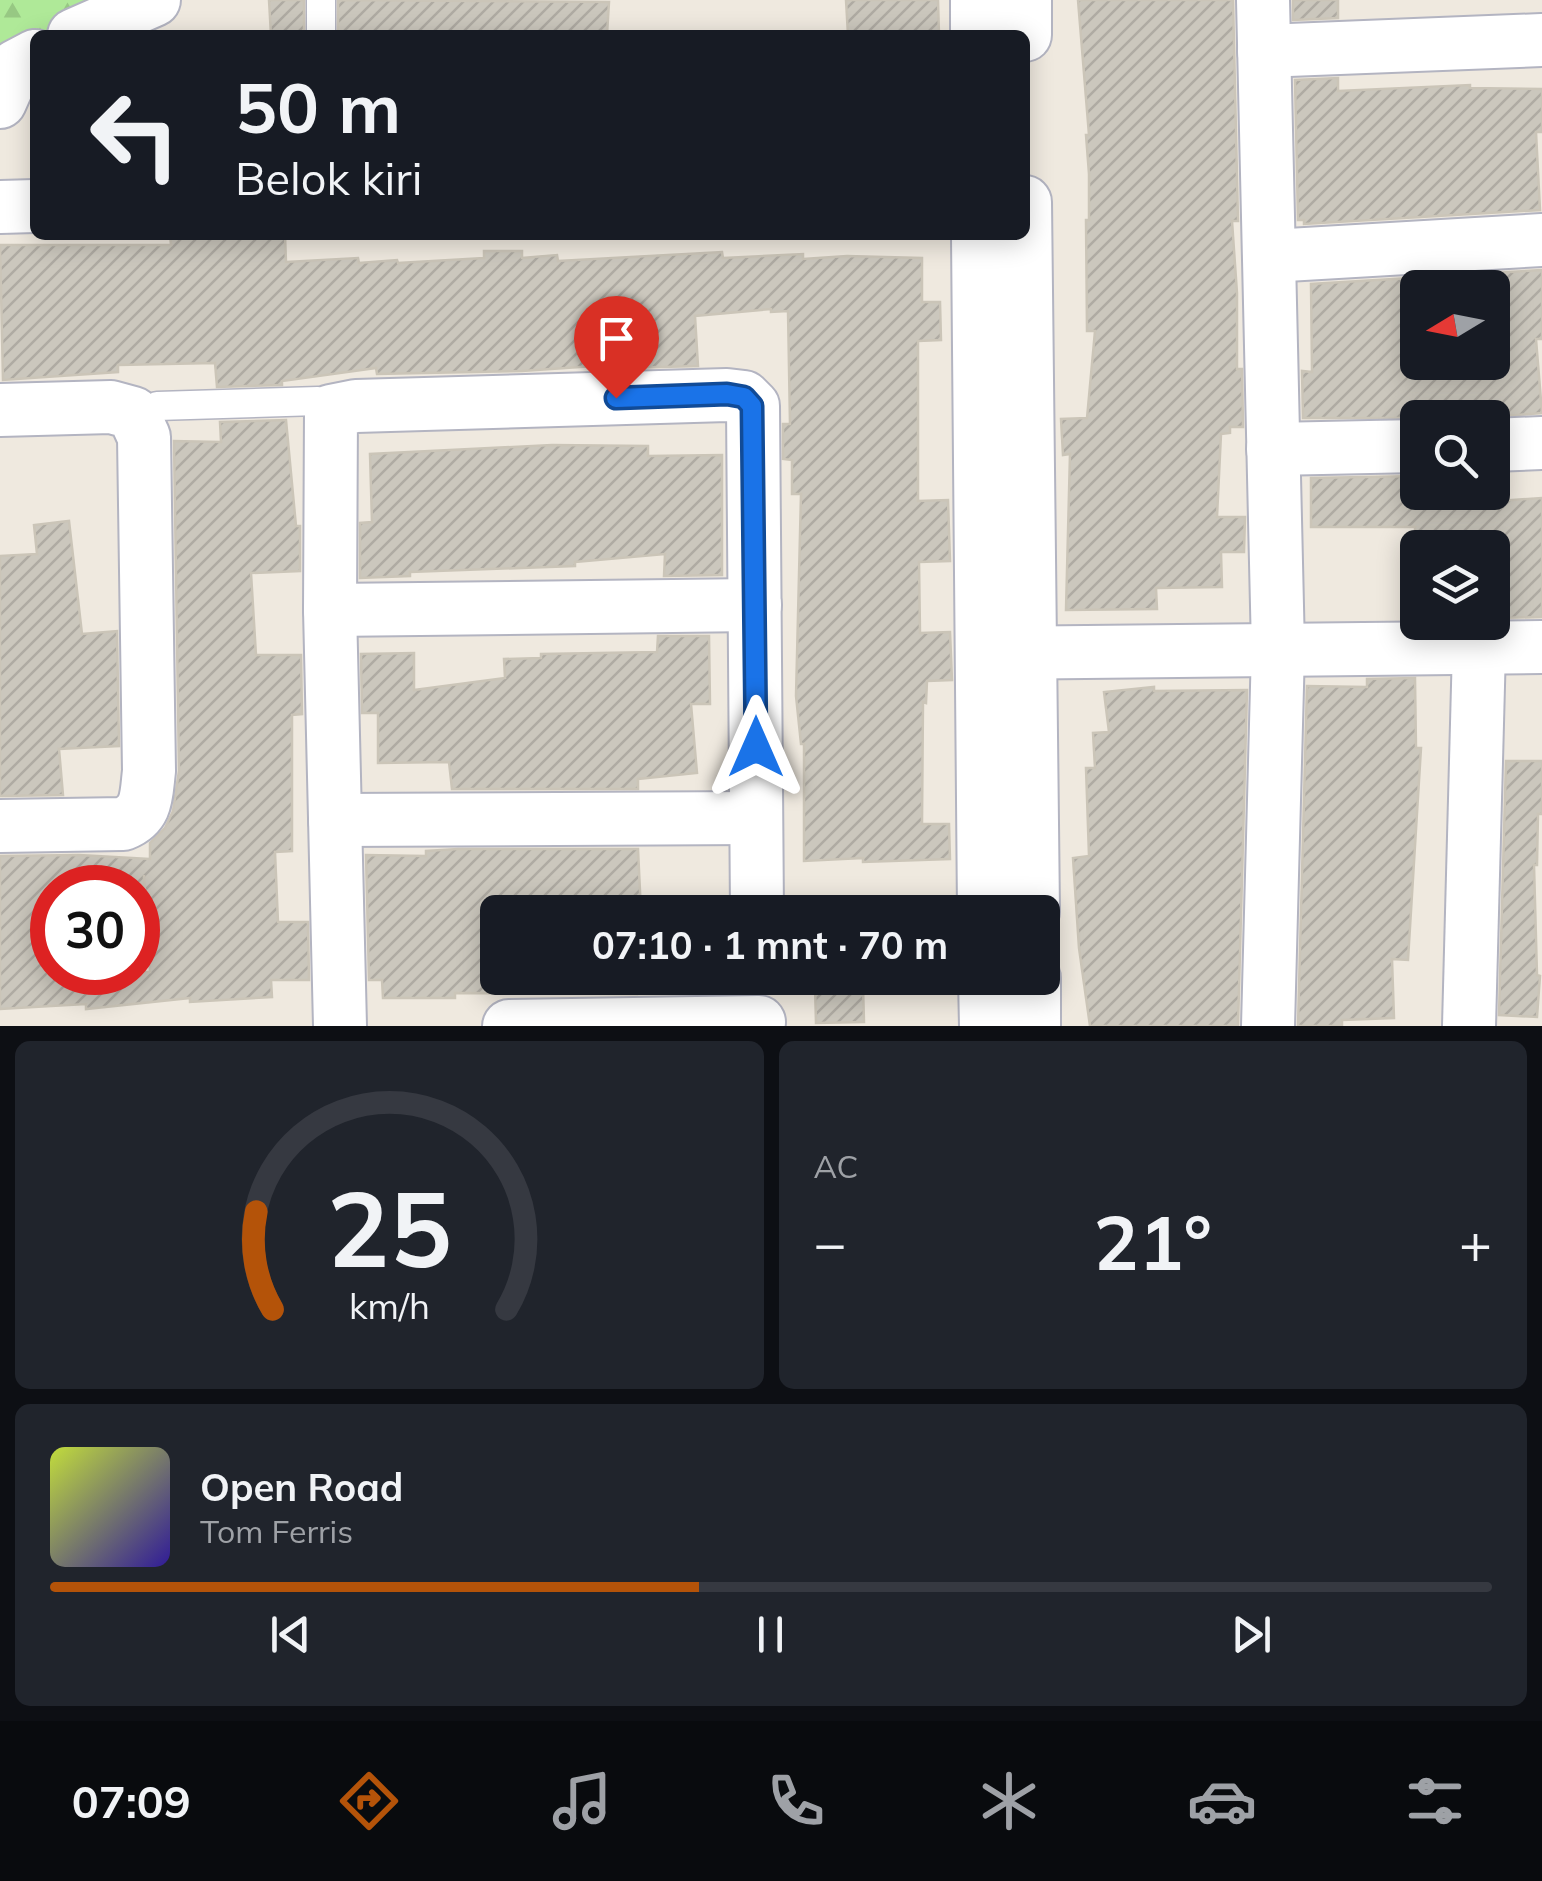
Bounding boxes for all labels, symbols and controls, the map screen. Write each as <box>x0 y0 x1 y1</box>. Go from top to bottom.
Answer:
text: 50 m <box>235 63 401 151</box>
icon: left <box>70 70 200 200</box>
text: Belok kiri <box>235 150 422 206</box>
north arrow <box>1400 270 1510 380</box>
map controls <box>1400 270 1510 640</box>
pin <box>574 296 659 399</box>
icon: arrive <box>589 311 644 366</box>
button: search <box>1400 400 1510 510</box>
button: layers <box>1400 530 1510 640</box>
position arrow <box>704 695 808 799</box>
speed limit sign: 30 <box>30 865 160 995</box>
text: 07:10 · 1 mnt · 70 m <box>592 921 948 969</box>
text: AC <box>814 1146 859 1186</box>
text: 25 <box>327 1162 452 1293</box>
text: 21° <box>1094 1195 1212 1289</box>
text: − <box>814 1208 847 1277</box>
text: + <box>1459 1208 1492 1277</box>
text: km/h <box>349 1283 430 1328</box>
text: Open Road <box>200 1463 403 1511</box>
text: Tom Ferris <box>200 1511 353 1551</box>
icon: previous <box>263 1607 318 1662</box>
icon: pause <box>743 1607 798 1662</box>
icon: next <box>1224 1607 1279 1662</box>
icon: directions <box>334 1766 404 1836</box>
icon: music <box>547 1766 617 1836</box>
icon: phone <box>761 1766 831 1836</box>
icon: climate <box>974 1766 1044 1836</box>
icon: car <box>1187 1766 1257 1836</box>
icon: filters <box>1400 1766 1470 1836</box>
text: 07:09 <box>72 1773 191 1829</box>

